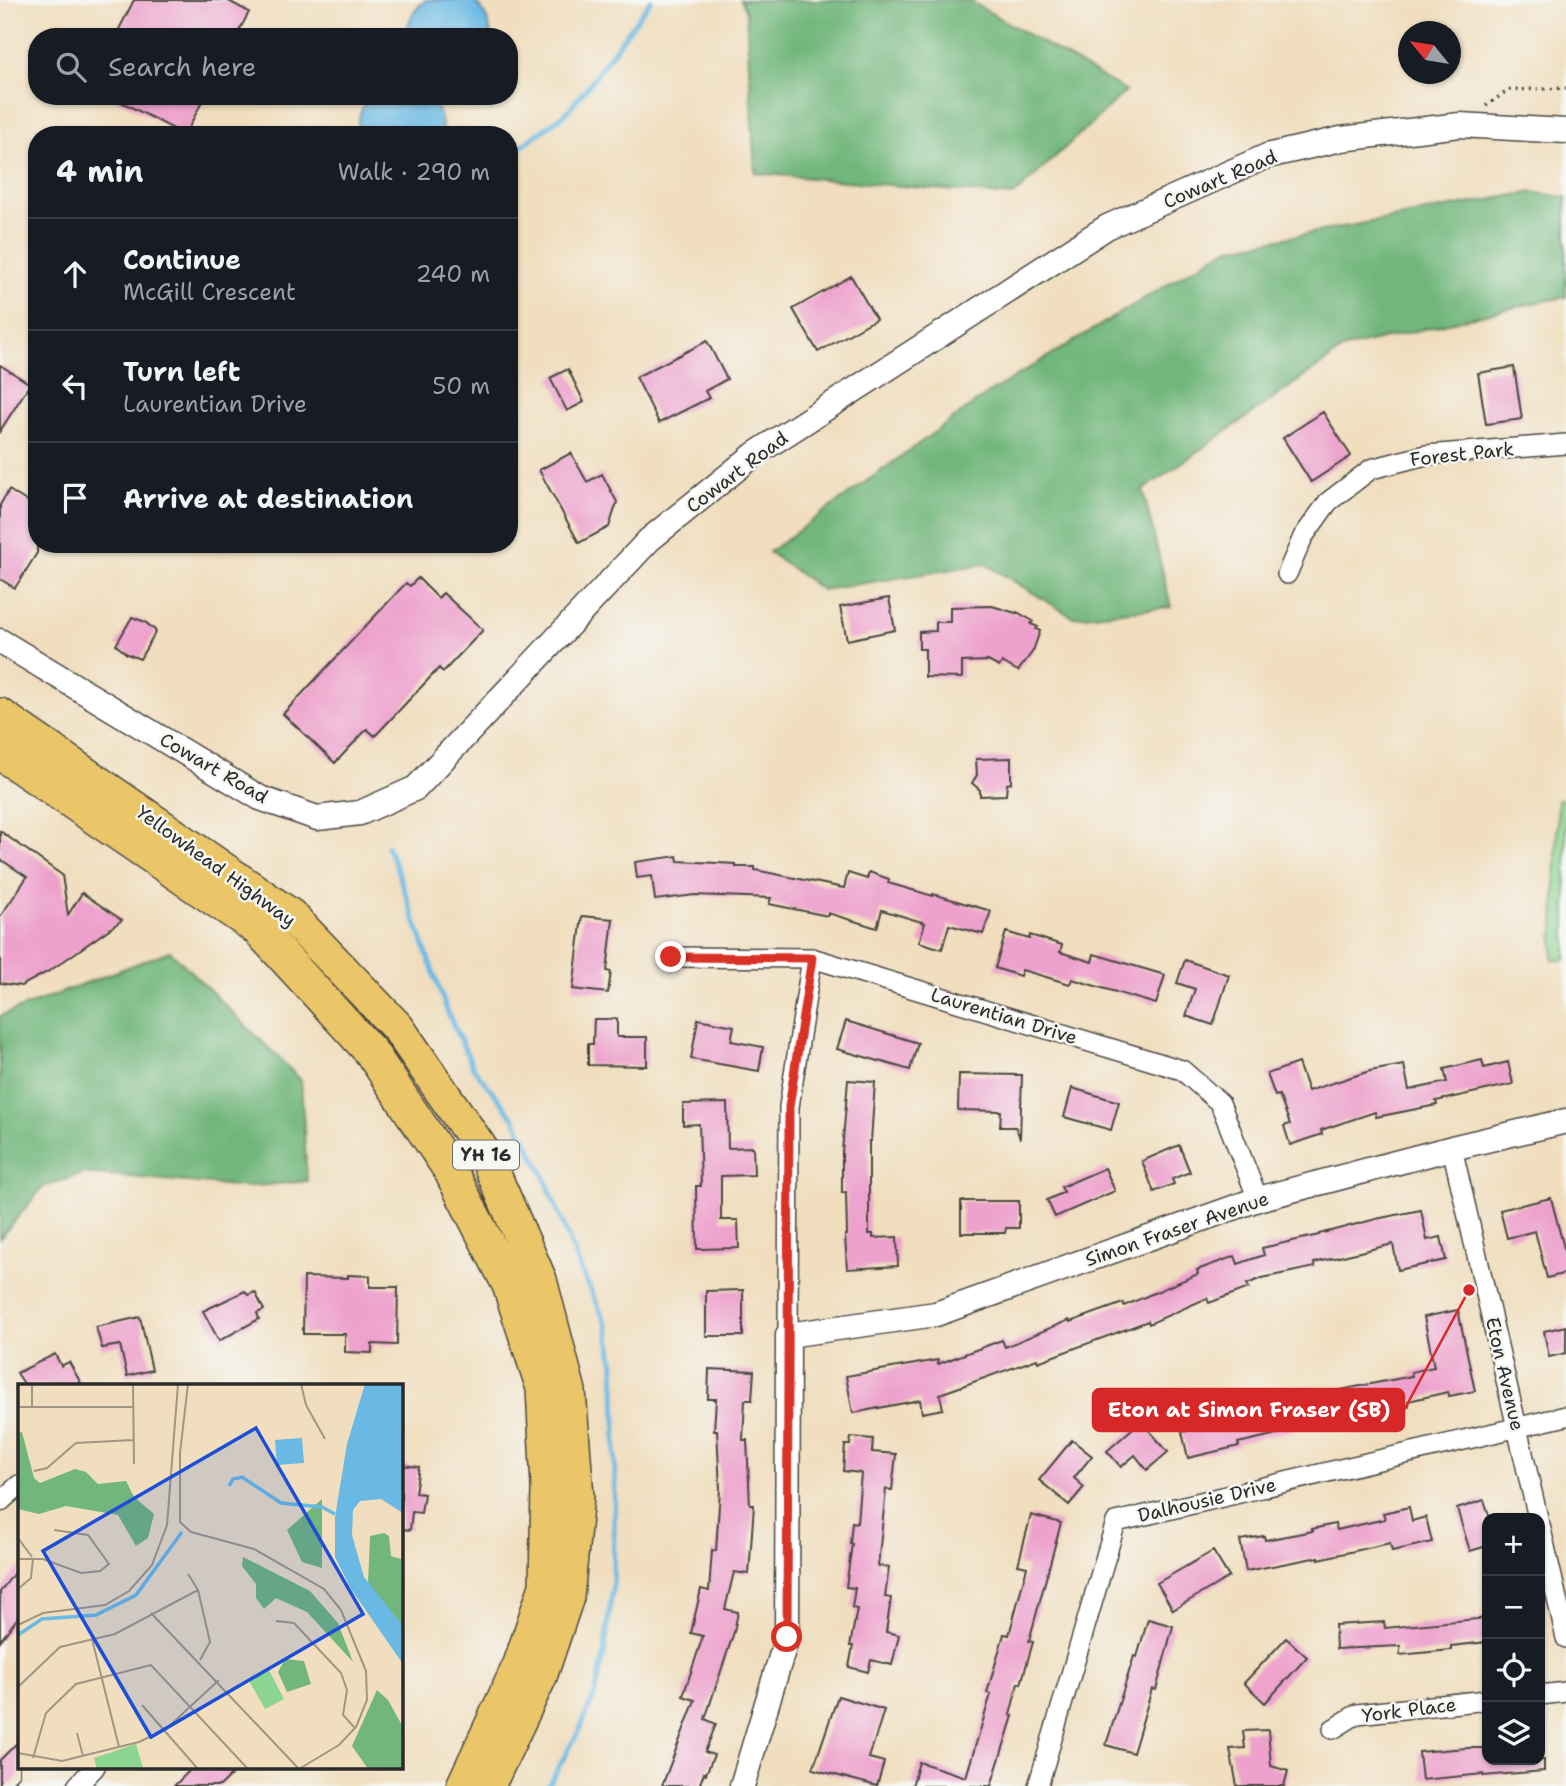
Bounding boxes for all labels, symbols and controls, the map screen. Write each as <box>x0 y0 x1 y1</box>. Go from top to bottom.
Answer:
north arrow <box>1398 21 1461 84</box>
search box <box>28 28 518 105</box>
icon: search <box>52 48 90 86</box>
text: Search here <box>108 49 257 84</box>
street label: Cowart Road <box>1159 144 1281 214</box>
text: 4 min <box>56 151 143 192</box>
text: Walk · 290 m <box>338 157 490 187</box>
text: Continue <box>123 242 241 277</box>
icon: ahead <box>56 255 94 293</box>
text: 240 m <box>416 259 490 289</box>
text: McGill Crescent <box>123 277 296 307</box>
text: Turn left <box>123 354 240 389</box>
icon: left <box>56 367 94 405</box>
text: 50 m <box>432 371 490 401</box>
text: Laurentian Drive <box>123 389 307 419</box>
street label: Cowart Road <box>681 426 793 518</box>
street label: Forest Park <box>1409 436 1515 472</box>
icon: arrive <box>56 479 94 517</box>
text: Arrive at destination <box>123 481 413 516</box>
street label: Cowart Road <box>155 727 273 809</box>
street label: Yellowhead Highway <box>131 800 301 932</box>
route end <box>655 941 686 972</box>
street label: Laurentian Drive <box>928 982 1080 1050</box>
road number: YH 16 <box>453 1140 519 1170</box>
street label: Simon Fraser Avenue <box>1082 1186 1272 1272</box>
street label: Eton Avenue <box>1480 1315 1530 1433</box>
inset map <box>18 1384 402 1768</box>
callout: Eton at Simon Fraser (SB) <box>1093 1389 1404 1431</box>
text: Eton at Simon Fraser (SB) <box>1108 1396 1390 1424</box>
street label: Dalhousie Drive <box>1135 1472 1279 1528</box>
map controls <box>1482 1513 1545 1765</box>
button: + <box>1482 1513 1545 1576</box>
button: − <box>1482 1576 1545 1639</box>
route start <box>771 1621 802 1652</box>
button: locate <box>1482 1639 1545 1702</box>
street label: York Place <box>1360 1692 1458 1728</box>
button: layers <box>1482 1702 1545 1765</box>

